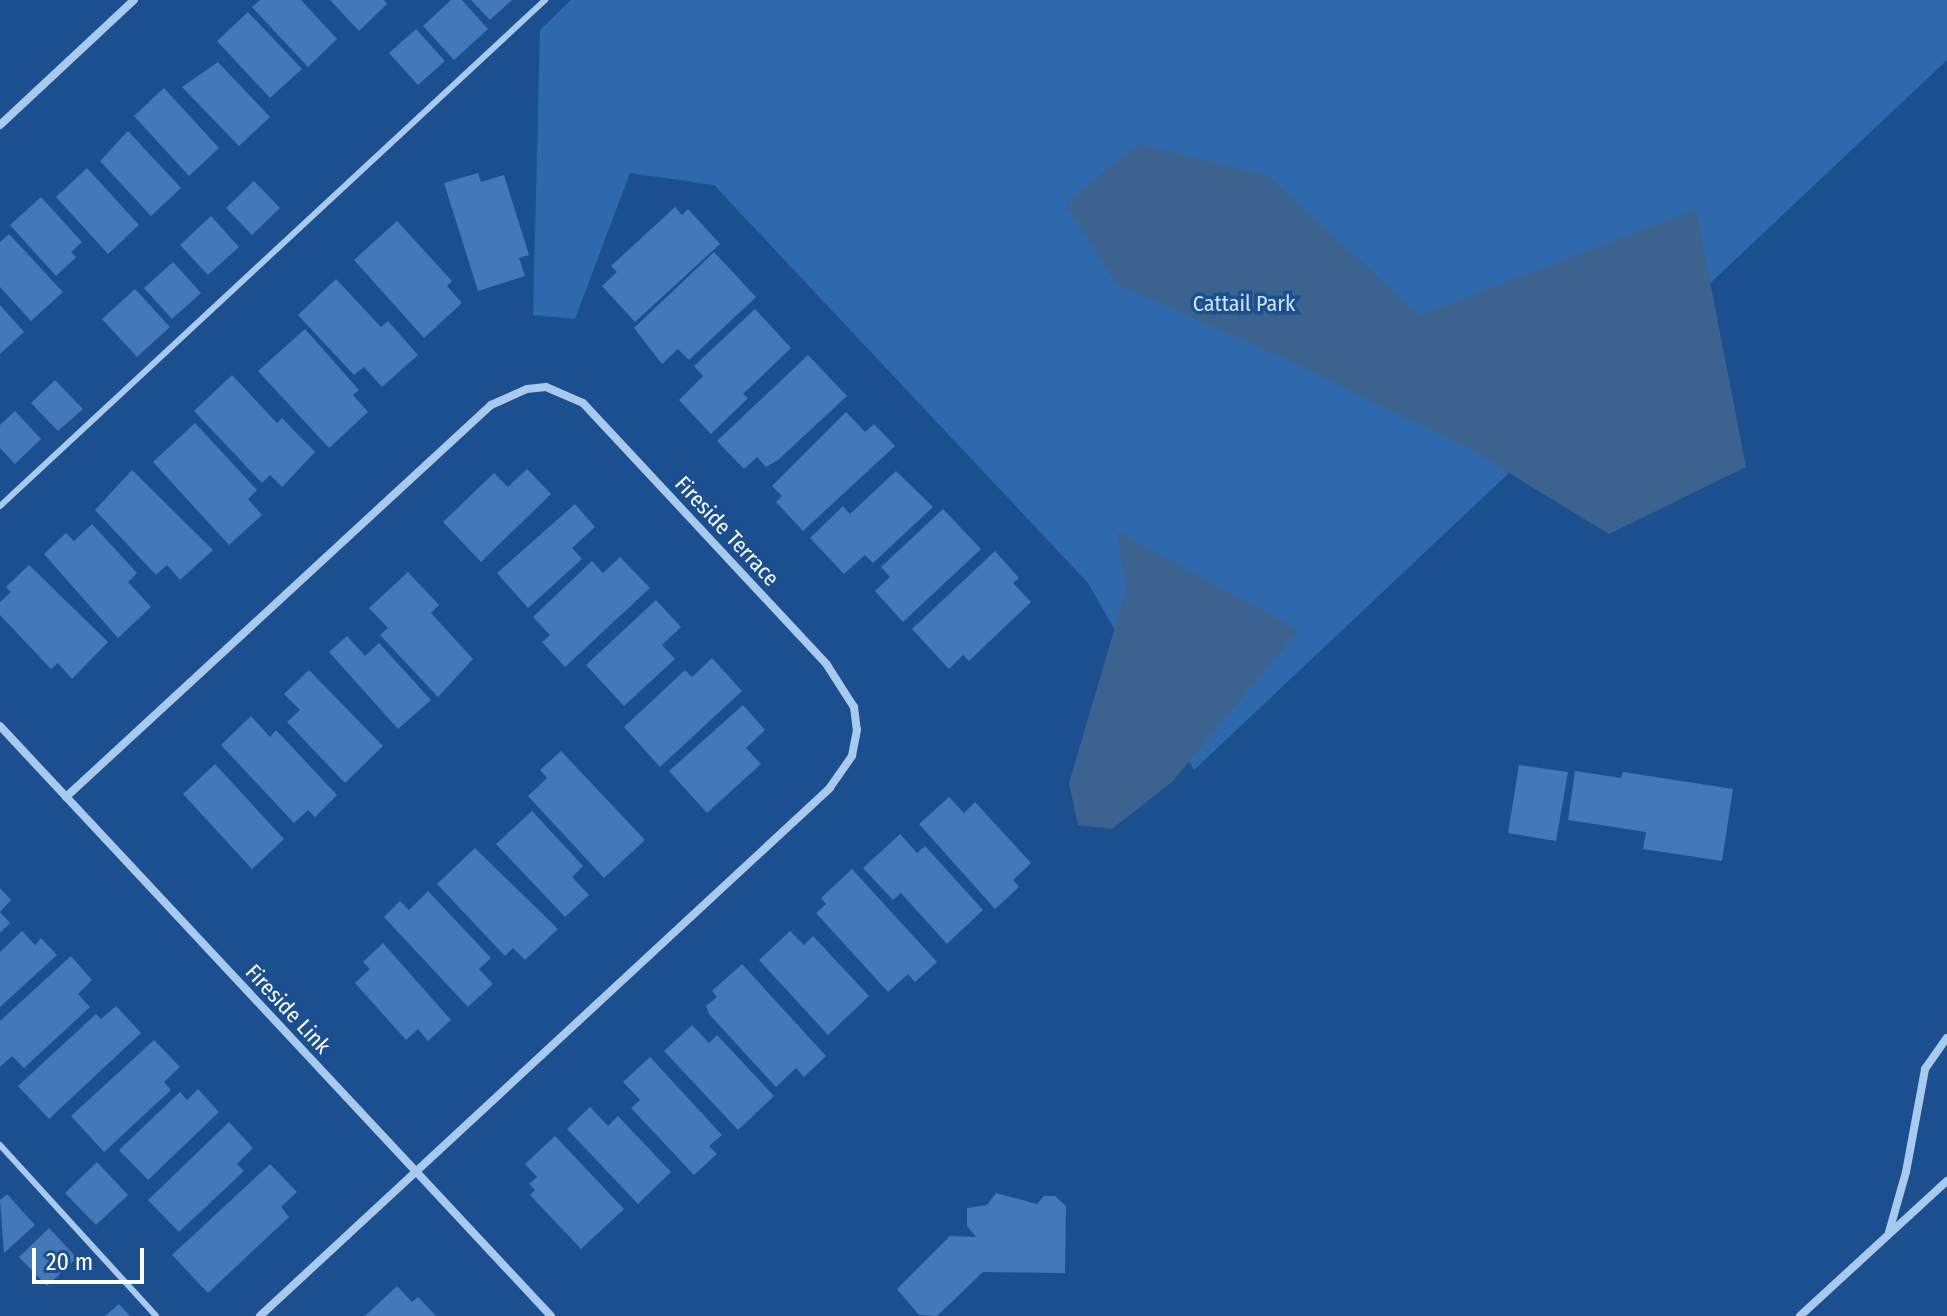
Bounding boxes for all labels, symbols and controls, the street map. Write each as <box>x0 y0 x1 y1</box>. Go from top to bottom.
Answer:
park label: Cattail Park <box>1193 291 1295 317</box>
street label: Fireside Terrace <box>669 471 785 591</box>
street label: Fireside Link <box>240 959 336 1059</box>
scale bar <box>36 1232 148 1282</box>
text: 20 m <box>46 1248 93 1276</box>

